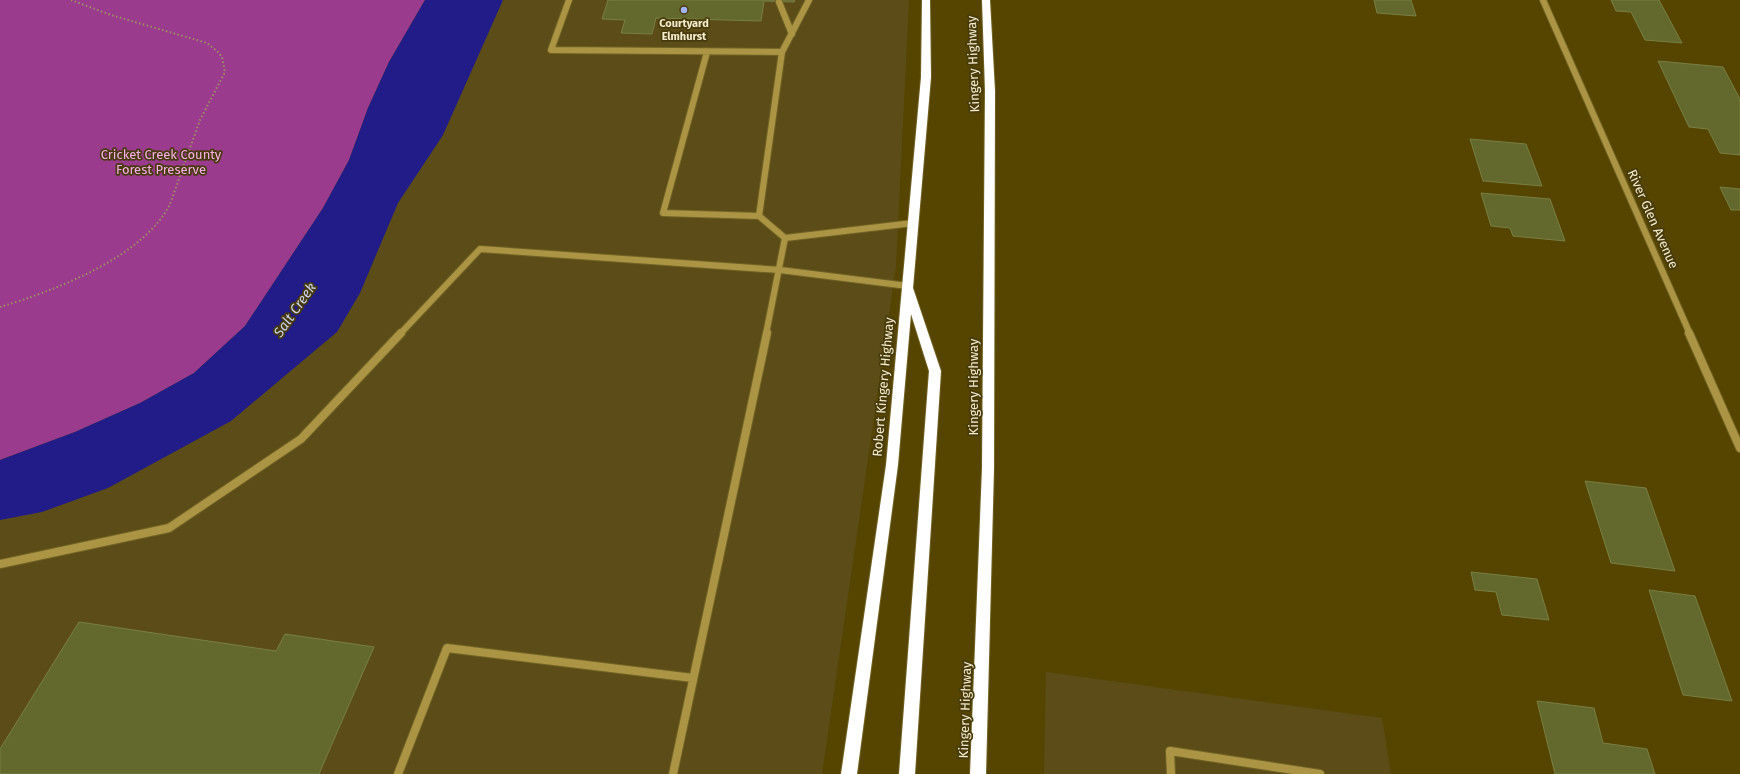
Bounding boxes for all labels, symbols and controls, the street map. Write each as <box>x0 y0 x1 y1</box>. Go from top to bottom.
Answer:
marker: Courtyard Elmhurst <box>679 5 689 15</box>
street label: Kingery Highway <box>964 15 982 113</box>
place label: Courtyard Elmhurst <box>659 17 709 43</box>
park label: Cricket Creek County Forest Preserve <box>101 147 222 177</box>
street label: River Glen Avenue <box>1624 167 1682 271</box>
water label: Salt Creek <box>269 279 320 341</box>
street label: Robert Kingery Highway <box>869 316 897 457</box>
street label: Kingery Highway <box>966 338 981 435</box>
street label: Kingery Highway <box>956 661 974 759</box>

